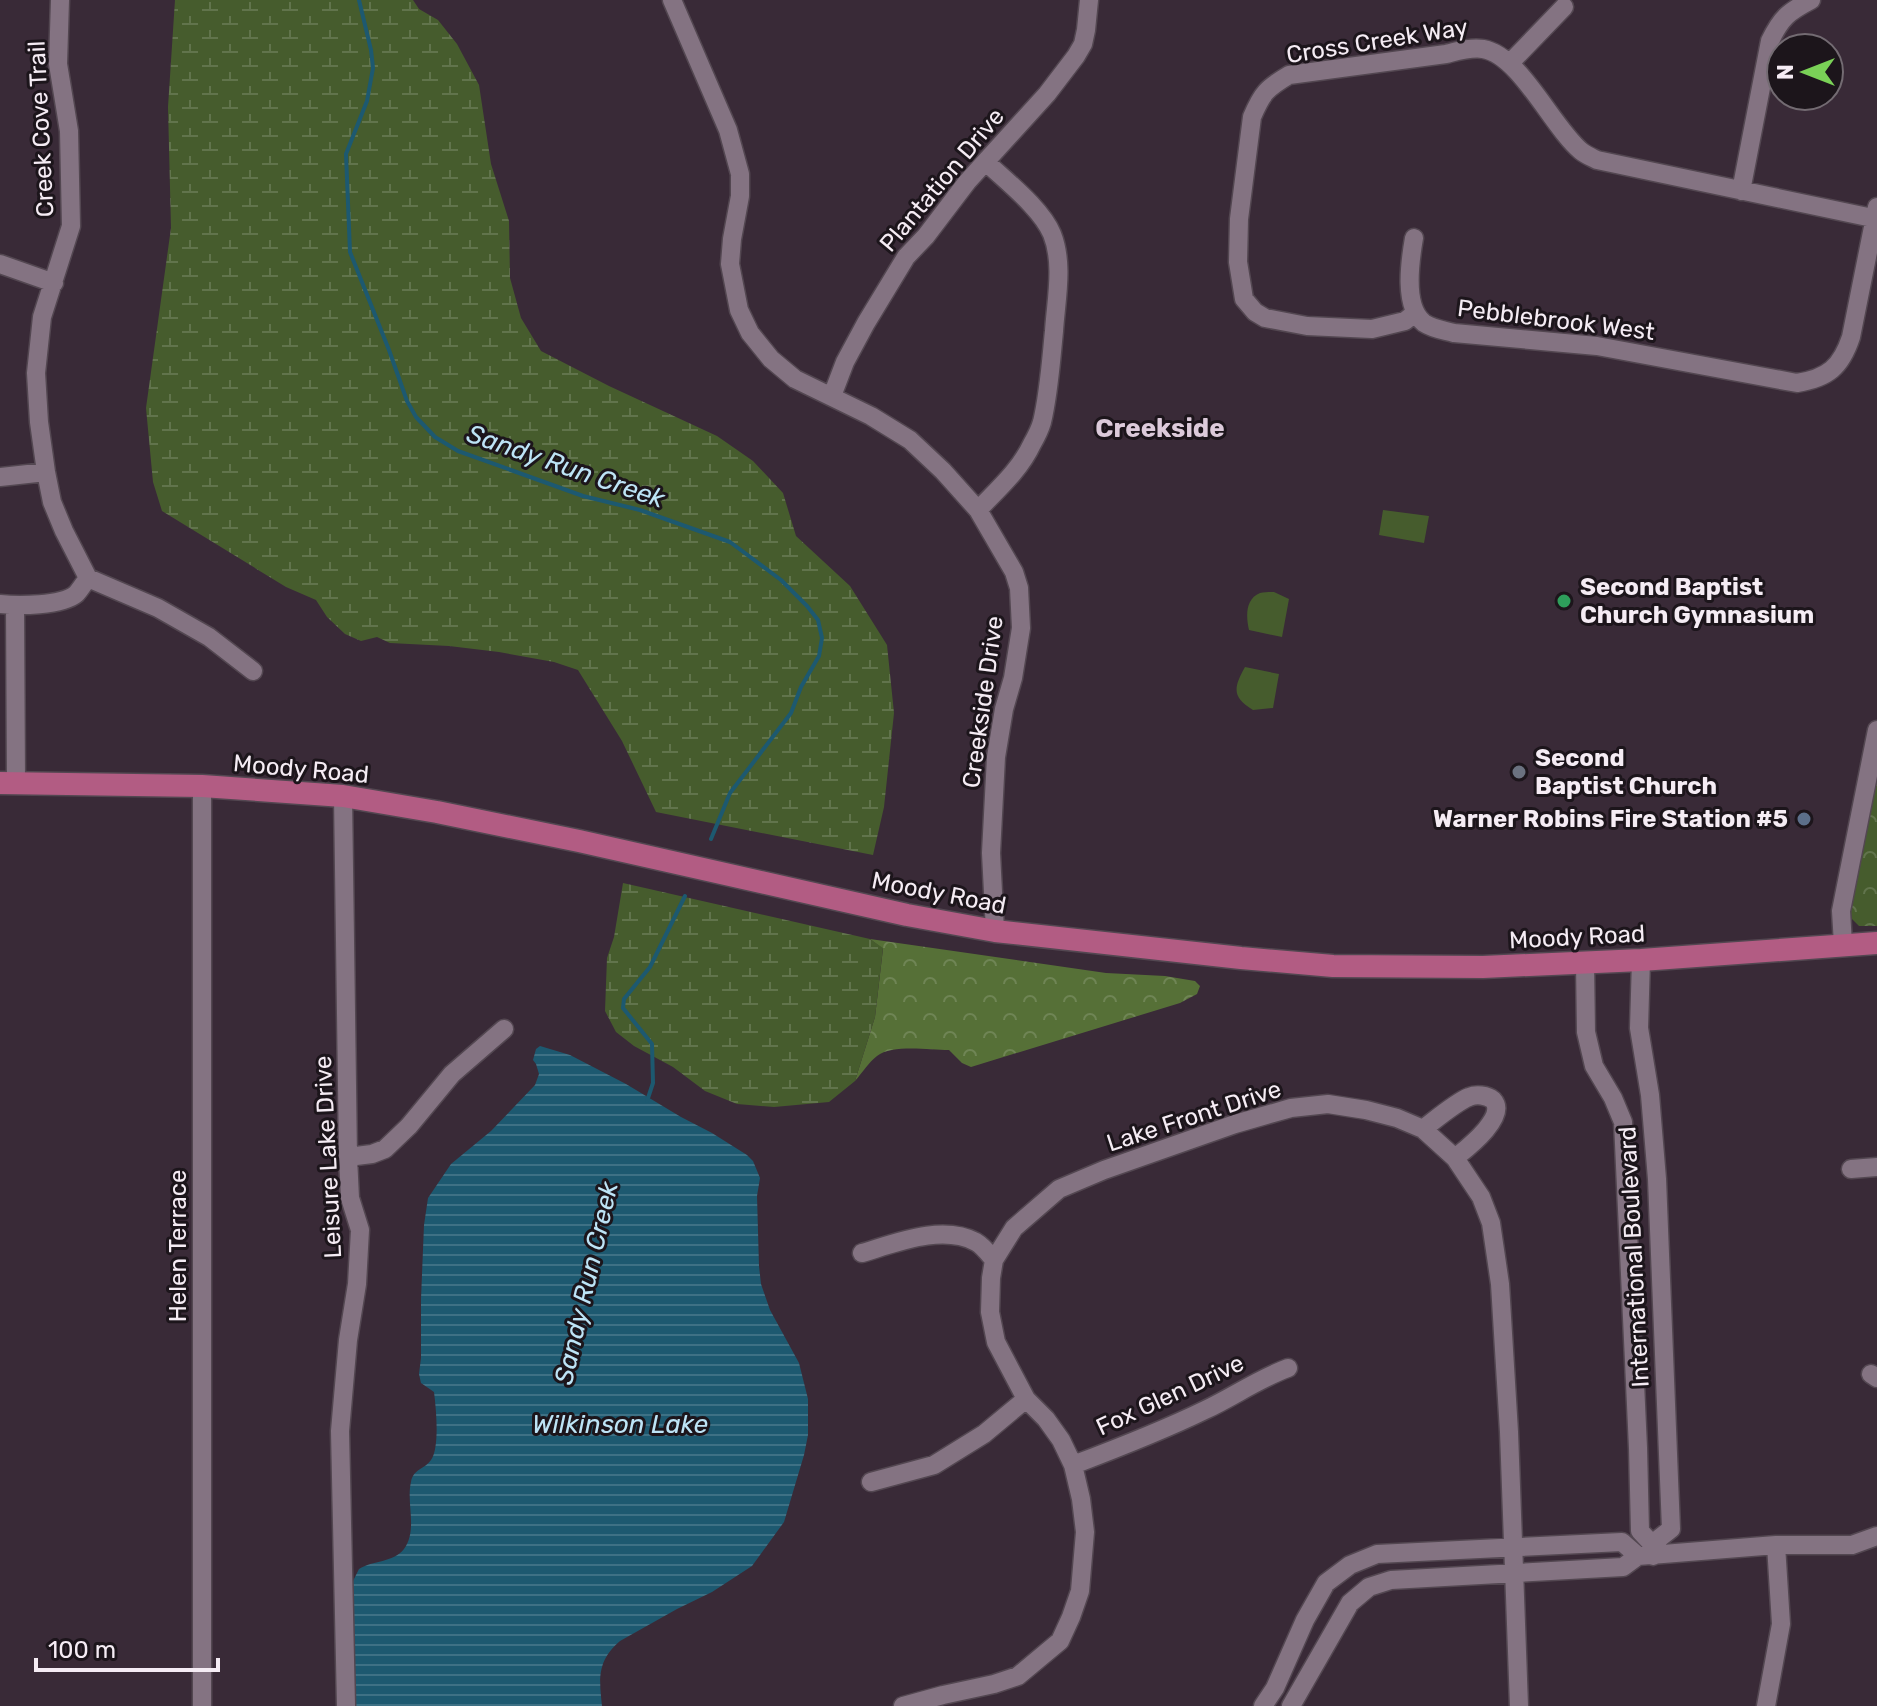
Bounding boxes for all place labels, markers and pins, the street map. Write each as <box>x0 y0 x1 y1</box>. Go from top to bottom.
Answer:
place label: Second Baptist Church Gymnasium <box>1580 573 1814 629</box>
marker: Second Baptist Church Gymnasium <box>1555 592 1573 610</box>
place label: Second Baptist Church <box>1535 744 1717 800</box>
marker: Second Baptist Church <box>1510 763 1528 781</box>
place label: Warner Robins Fire Station #5 <box>1433 805 1788 833</box>
marker: Warner Robins Fire Station #5 <box>1795 810 1813 828</box>

